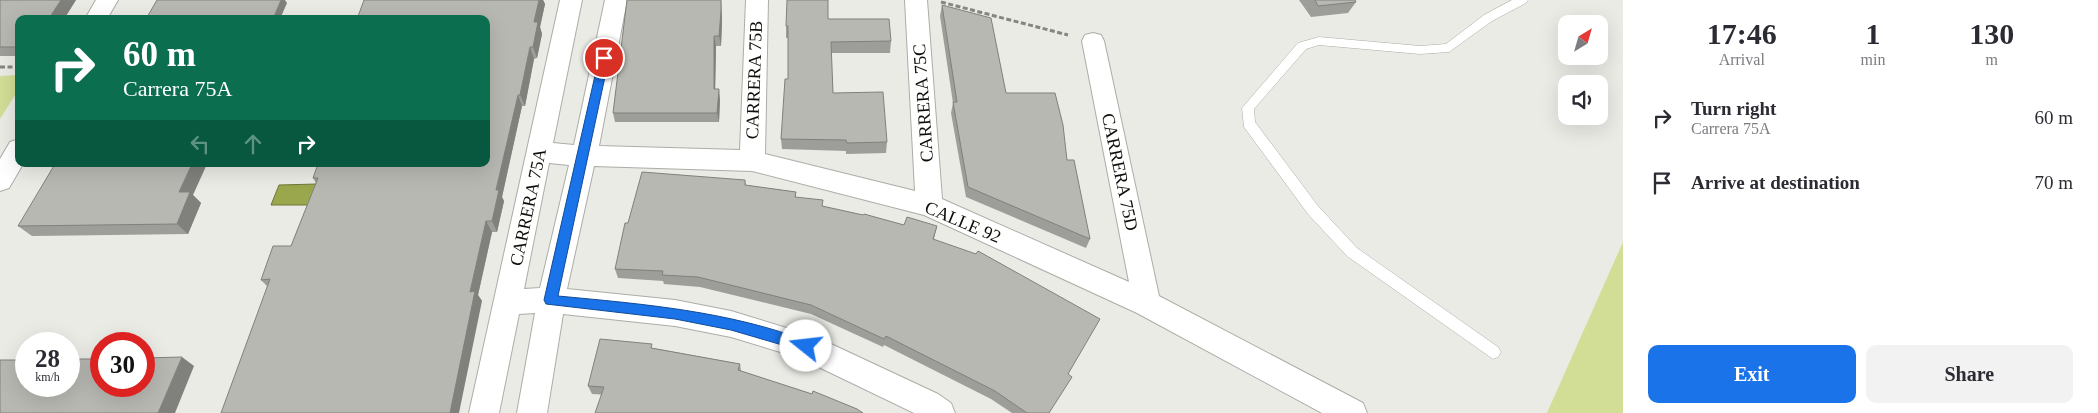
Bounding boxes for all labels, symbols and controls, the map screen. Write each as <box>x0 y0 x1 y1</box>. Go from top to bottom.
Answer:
north arrow <box>1558 15 1608 65</box>
map controls <box>1558 15 1608 125</box>
text: 17:46 <box>1707 17 1777 50</box>
text: 1 <box>1865 17 1880 50</box>
text: 130 <box>1969 17 2014 50</box>
street label: CARRERA 75B <box>742 20 766 140</box>
icon: right <box>40 35 105 100</box>
text: 60 m <box>123 35 196 74</box>
pin <box>583 37 625 79</box>
street label: CARRERA 75C <box>909 43 937 163</box>
icon: arrive <box>590 44 618 72</box>
text: Arrival <box>1719 51 1765 68</box>
text: min <box>1861 51 1885 68</box>
text: m <box>1985 51 1998 68</box>
button: sound <box>1558 75 1608 125</box>
text: Carrera 75A <box>123 76 232 101</box>
text: Turn right <box>1691 98 1776 119</box>
icon: right <box>1648 104 1676 132</box>
text: 60 m <box>2034 107 2073 128</box>
street label: CARRERA 75D <box>1098 111 1142 233</box>
text: Carrera 75A <box>1691 120 1771 137</box>
icon: left <box>186 130 214 158</box>
icon: ahead <box>239 130 267 158</box>
icon: right <box>292 130 320 158</box>
street label: CARRERA 75A <box>506 146 550 268</box>
icon: arrive <box>1648 169 1676 197</box>
text: Arrive at destination <box>1691 172 1860 193</box>
text: 70 m <box>2034 172 2073 193</box>
street label: CALLE 92 <box>922 197 1004 247</box>
position arrow <box>779 319 831 371</box>
speed limit sign: 30 <box>90 332 155 397</box>
text: 28 <box>35 345 60 372</box>
button: Exit <box>1648 345 1856 403</box>
button: Share <box>1866 345 2073 403</box>
text: km/h <box>35 370 60 384</box>

